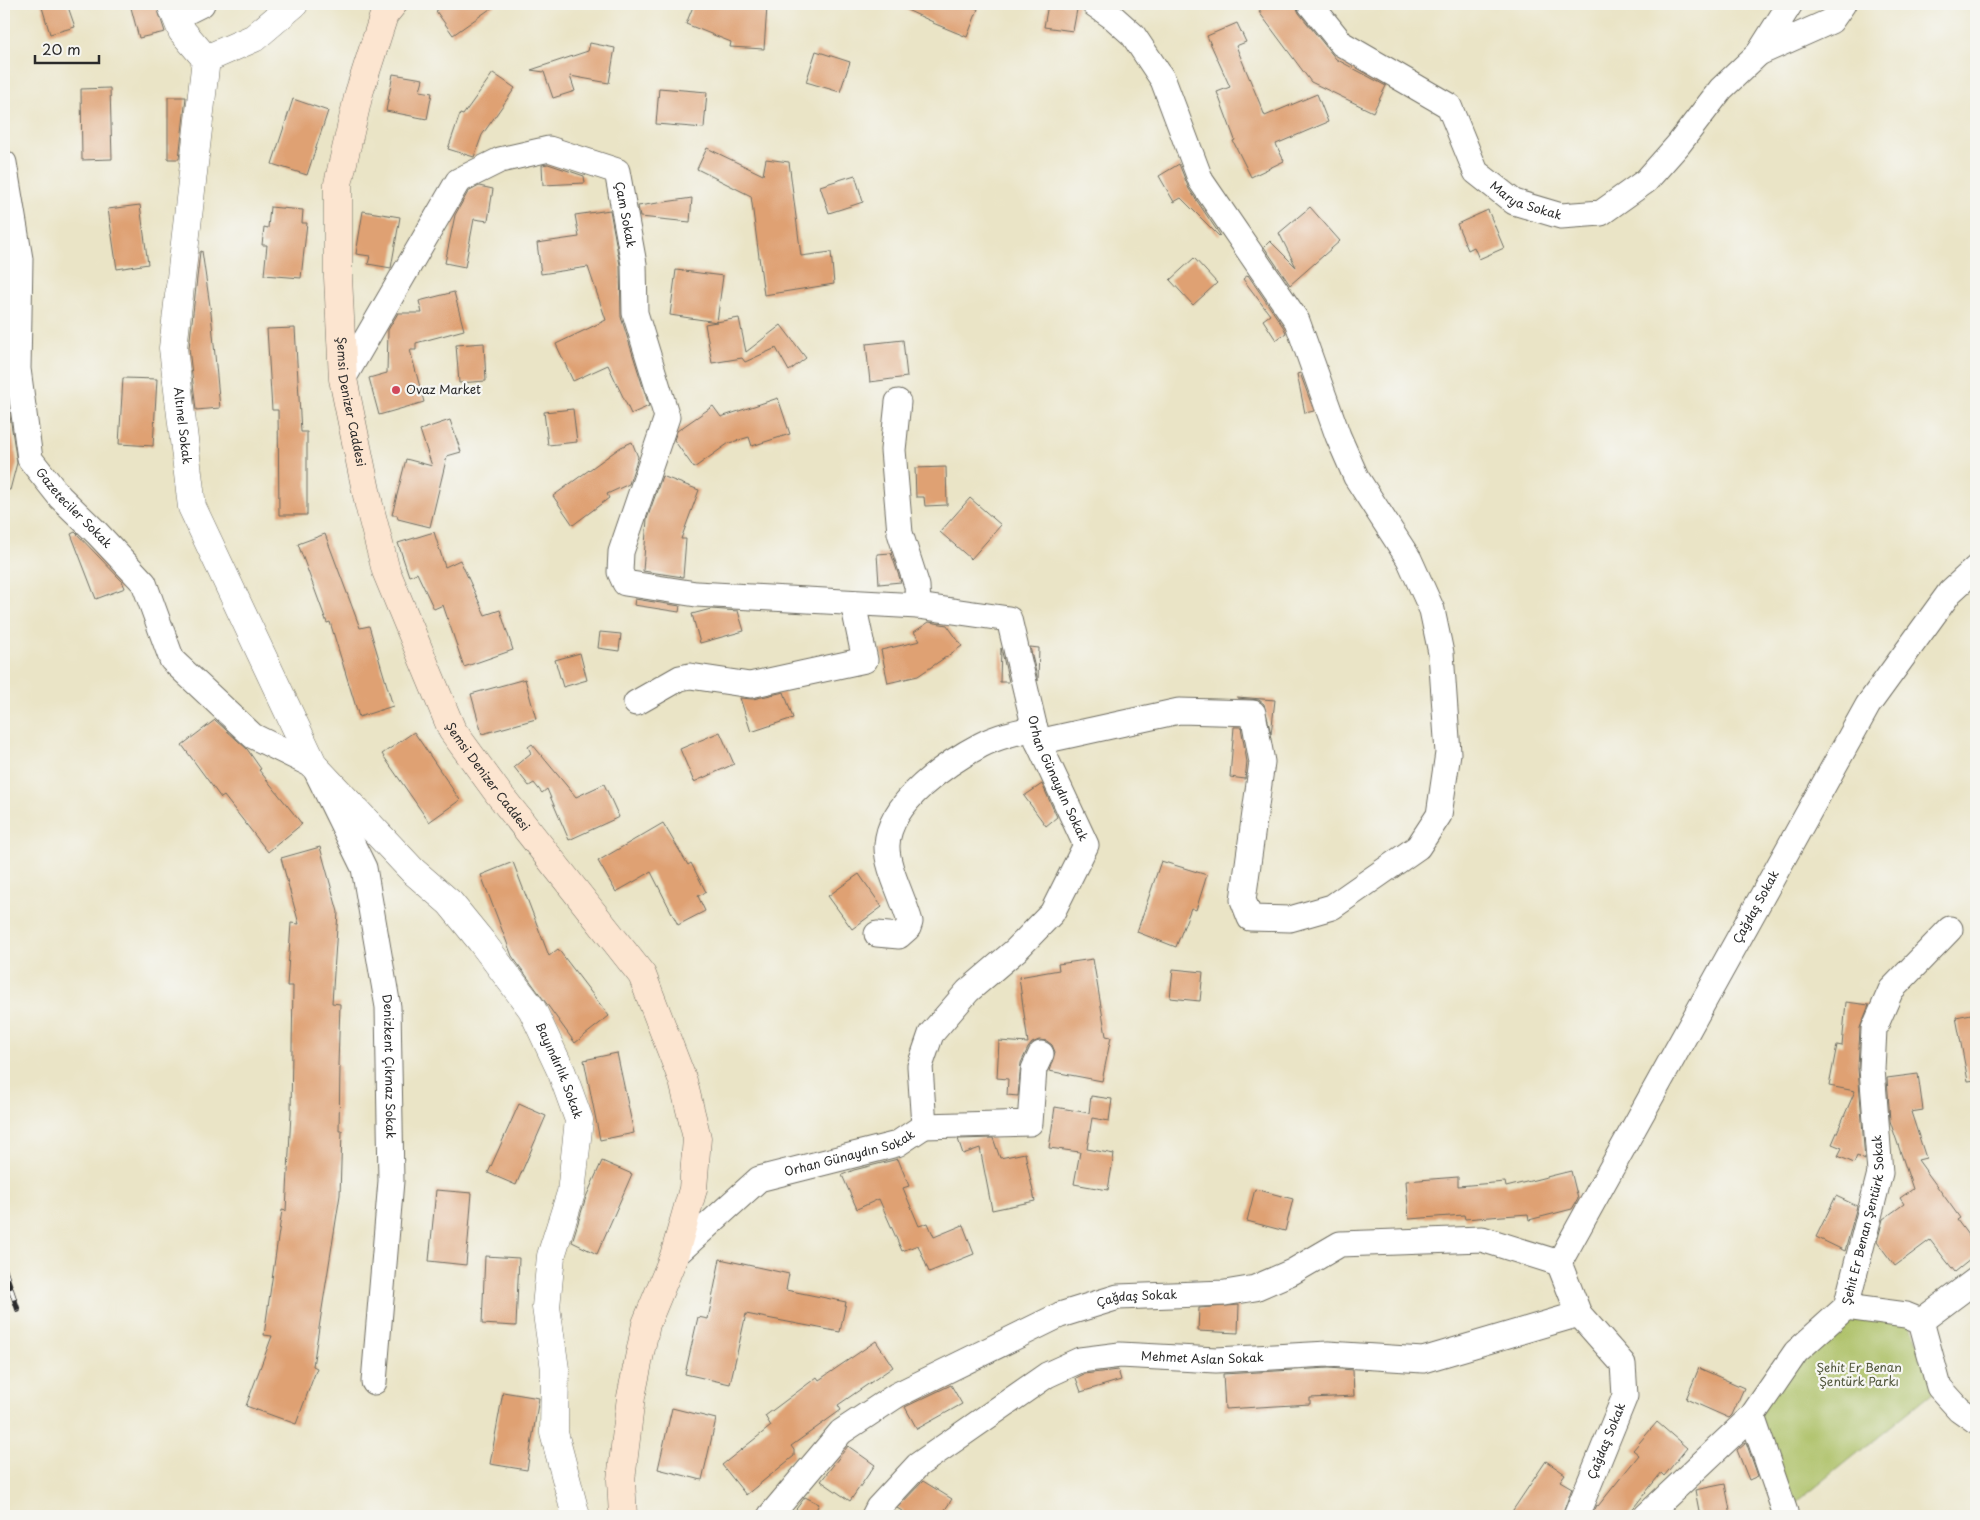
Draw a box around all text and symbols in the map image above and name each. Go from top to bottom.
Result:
scale bar [35,32,99,64]
text: 20 m [42,37,81,60]
street label: Marya Sokak [1487,176,1564,224]
street label: Çam Sokak [611,180,641,249]
street label: Şemsi Denizer Caddesi [333,336,371,468]
place label: Ovaz Market [406,380,481,398]
marker: Ovaz Market [390,384,402,396]
street label: Altınel Sokak [170,386,197,465]
street label: Gazeteciler Sokak [32,463,117,552]
street label: Orhan Günaydın Sokak [1024,713,1093,844]
street label: Şemsi Denizer Caddesi [442,719,535,834]
street label: Çağdaş Sokak [1728,866,1783,947]
street label: Denizkent Çıkmaz Sokak [378,993,400,1139]
street label: Bayındırlık Sokak [532,1019,588,1121]
street label: Orhan Günaydın Sokak [782,1125,918,1180]
street label: Şehit Er Benan Şentürk Sokak [1837,1134,1888,1307]
street label: Çağdaş Sokak [1094,1285,1178,1311]
street label: Mehmet Aslan Sokak [1141,1346,1264,1368]
park label: Şehit Er Benan Şentürk Parkı [1816,1358,1902,1390]
street label: Çağdaş Sokak [1582,1399,1629,1482]

